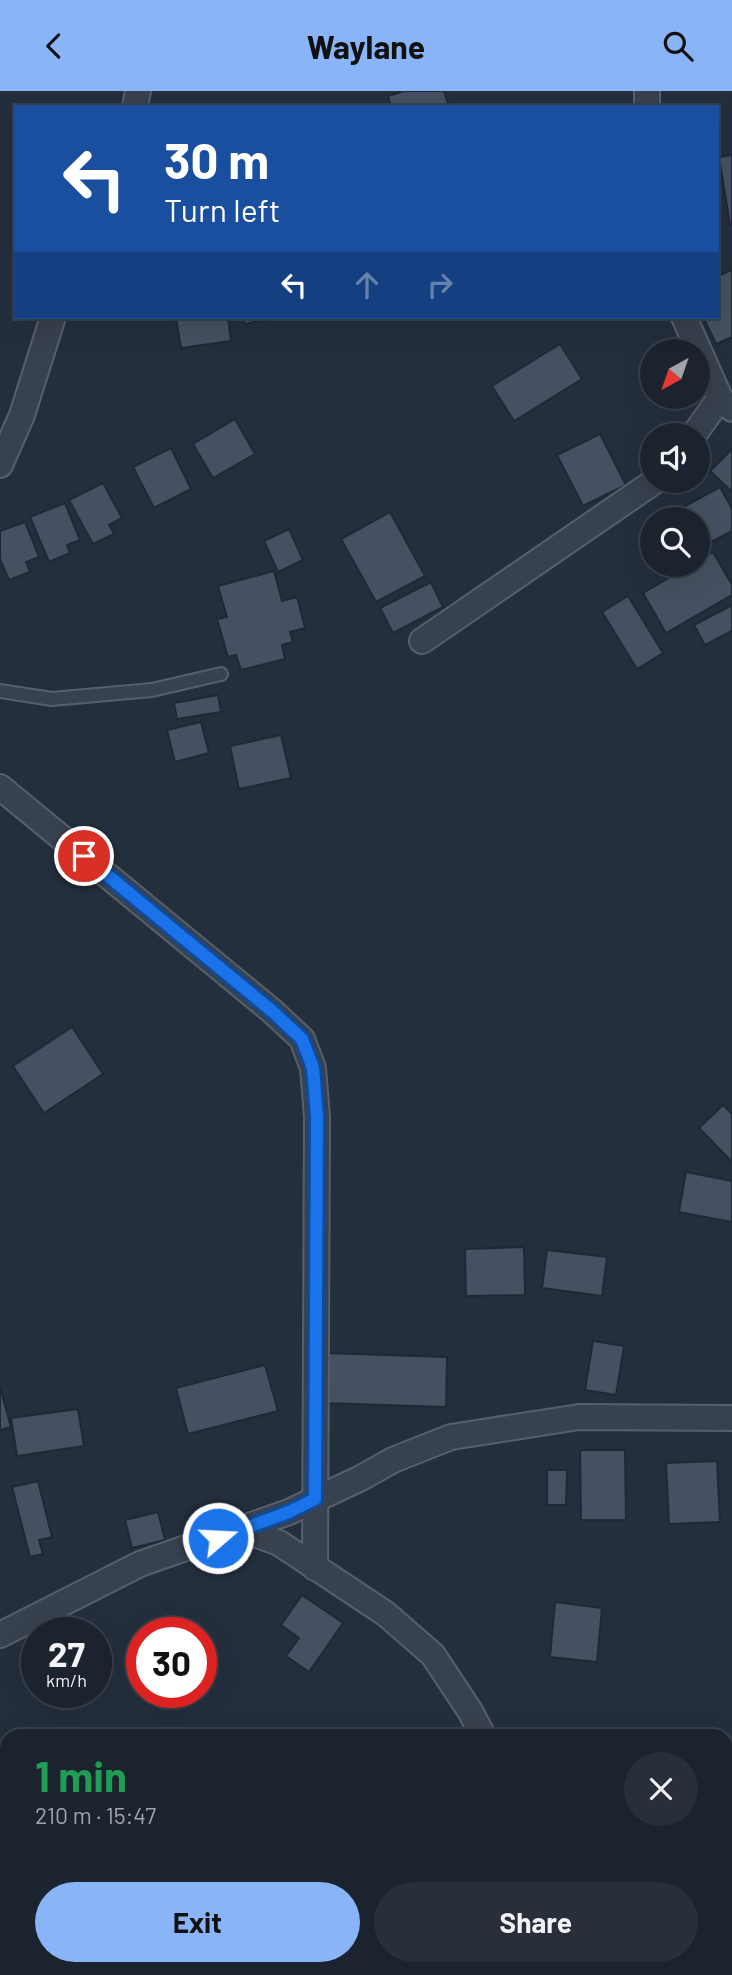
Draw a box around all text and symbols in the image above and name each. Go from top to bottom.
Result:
icon: back [35,27,73,65]
text: Waylane [307,27,425,65]
icon: search [659,27,697,65]
text: 30 m [164,130,269,189]
icon: left [49,133,140,224]
text: Turn left [164,190,281,228]
icon: left [275,266,313,304]
icon: ahead [348,266,386,304]
icon: right [421,266,459,304]
north arrow [640,339,710,409]
map controls [640,339,710,577]
button: sound [640,423,710,493]
button: search [640,507,710,577]
pin [54,826,114,886]
icon: arrive [65,837,103,875]
position arrow [181,1501,255,1575]
speed limit sign: 30 [126,1617,217,1708]
text: 27 [48,1632,85,1674]
text: km/h [46,1669,87,1691]
text: 1 min [35,1750,127,1800]
button: close [624,1752,698,1826]
text: 210 m · 15:47 [35,1801,156,1829]
button: Exit [35,1882,360,1962]
button: Share [374,1882,698,1962]

